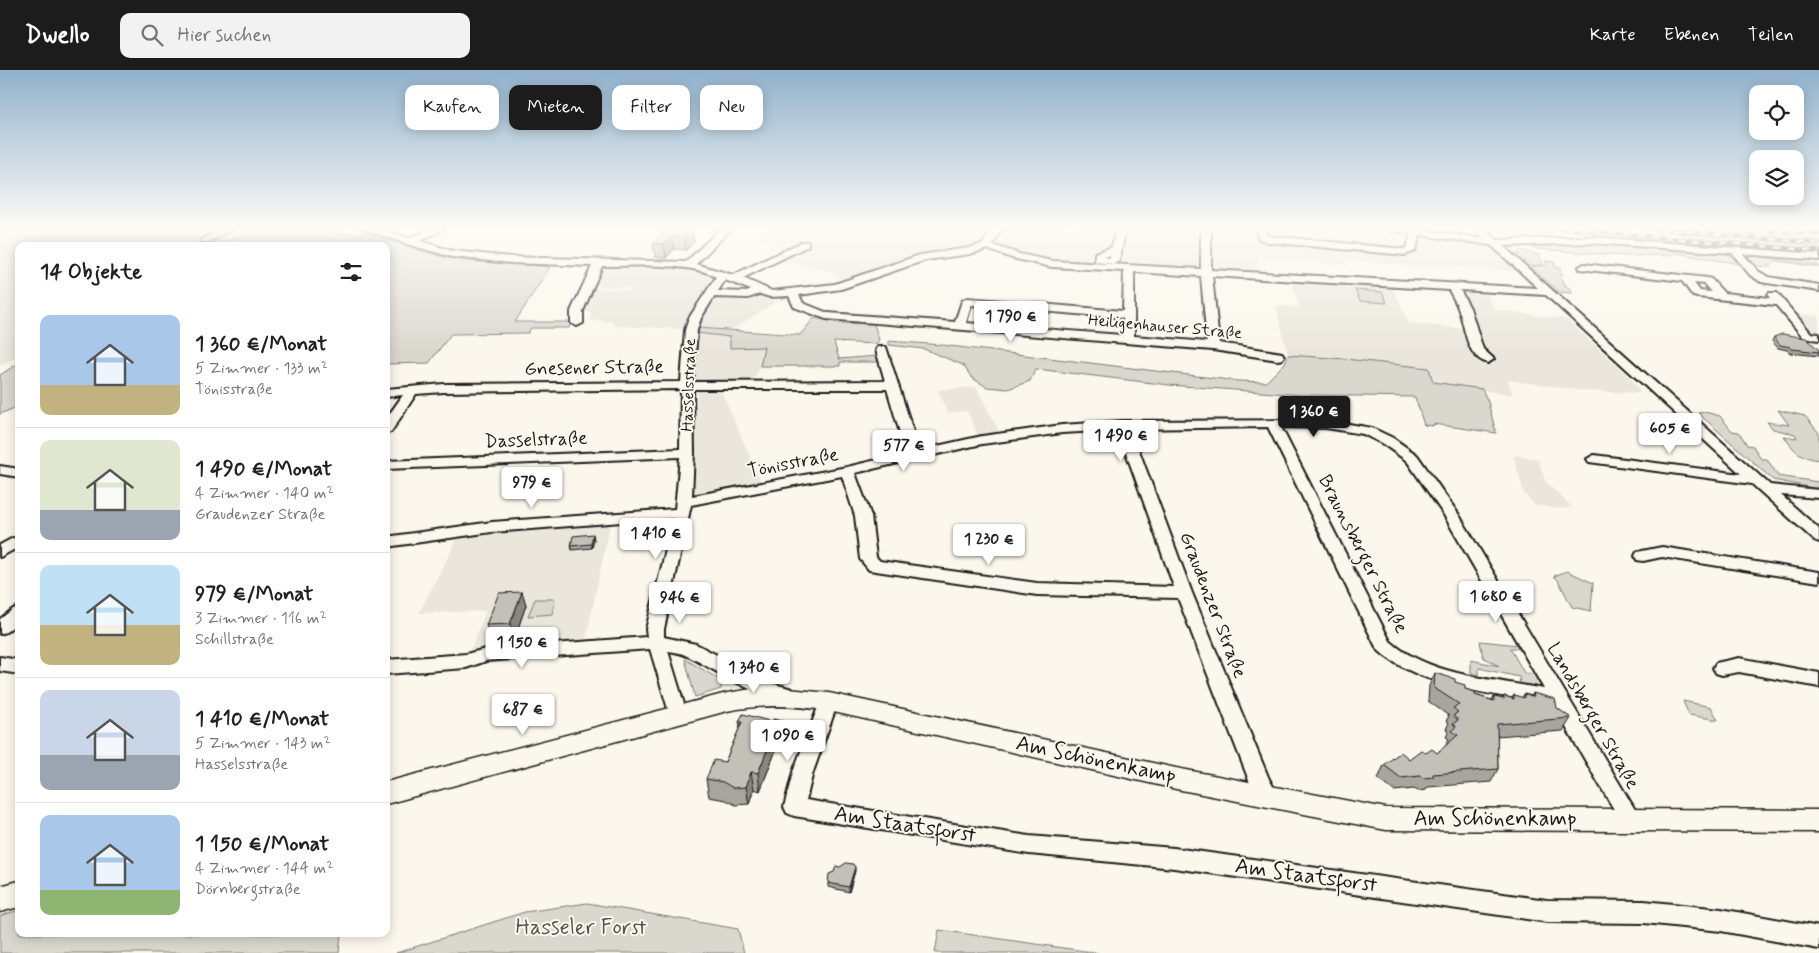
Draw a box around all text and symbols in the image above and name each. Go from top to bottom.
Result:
search box [120,13,470,58]
text: Dwello [25,20,90,51]
icon: search [138,21,166,49]
text: Hier suchen [178,23,271,48]
text: Karte [1590,23,1636,47]
text: Ebenen [1664,23,1720,47]
text: Teilen [1748,23,1794,47]
chip: Kaufen [405,85,499,130]
chip: Mieten [509,85,602,130]
chip: Filter [612,85,690,130]
chip: Neu [700,85,763,130]
map controls [1749,85,1804,205]
button: locate [1749,85,1804,140]
button: layers [1749,150,1804,205]
text: 14 Objekte [40,258,142,286]
icon: filters [337,258,365,286]
pin: 1 790 € [965,300,1057,343]
text: 1 790 € [985,306,1037,327]
street label: Heiligenhauser Straße [1087,310,1243,344]
text: 1 360 €/Monat [195,330,327,358]
icon: home [80,335,140,395]
street label: Hasselsstraße [677,338,701,432]
street label: Gnesener Straße [524,354,664,382]
text: 5 Zimmer · 133 m² [195,358,328,379]
text: Tönisstraße [195,379,273,400]
pin: 1 360 € [1268,396,1360,438]
text: 1 360 € [1289,401,1339,422]
pin: 605 € [1635,412,1705,455]
text: 605 € [1649,418,1691,439]
pin: 1 490 € [1075,420,1167,462]
text: 1 490 € [1094,425,1148,446]
street label: Dasselstraße [484,426,588,454]
pin: 577 € [869,430,939,472]
text: 577 € [883,435,925,456]
street label: Tönisstraße [745,442,841,484]
text: 1 490 €/Monat [195,455,332,483]
icon: home [80,460,140,520]
pin: 979 € [497,466,567,509]
street label: Braunsberger Straße [1310,471,1414,639]
text: 979 € [512,472,552,493]
text: 4 Zimmer · 140 m² [195,483,334,504]
text: Graudenzer Straße [195,504,325,525]
pin: 1 410 € [610,518,702,560]
text: 1 410 € [630,523,682,544]
pin: 1 230 € [943,524,1035,566]
street label: Graudenzer Straße [1174,528,1252,682]
text: 1 230 € [964,529,1014,550]
text: 979 €/Monat [195,580,313,608]
pin: 1 680 € [1450,580,1542,623]
pin: 946 € [645,582,715,624]
icon: home [80,585,140,645]
text: 1 680 € [1470,586,1522,607]
text: 946 € [660,587,700,608]
text: 3 Zimmer · 116 m² [195,608,327,629]
pin: 1 150 € [476,626,568,669]
text: Schillstraße [195,629,274,650]
text: 1 150 € [496,632,548,653]
street label: Landsberger Straße [1538,638,1645,795]
pin: 1 340 € [708,652,800,694]
text: 1 340 € [728,657,780,678]
pin: 687 € [488,694,558,736]
text: 687 € [503,699,543,720]
text: 1 410 €/Monat [195,705,329,733]
icon: home [80,710,140,770]
pin: 1 090 € [742,720,834,762]
text: 1 090 € [762,725,814,746]
street label: Am Schönenkamp [1013,729,1179,791]
text: 5 Zimmer · 143 m² [195,733,331,754]
text: Hasselsstraße [195,754,288,775]
street label: Am Staatsforst [832,800,978,852]
street label: Am Schönenkamp [1413,805,1577,833]
text: 1 150 €/Monat [195,830,329,858]
icon: home [80,835,140,895]
street label: Am Staatsforst [1233,852,1379,902]
text: 4 Zimmer · 144 m² [195,858,333,879]
text: Dörnbergstraße [195,879,301,900]
park label: Hasseler Forst [516,914,646,942]

